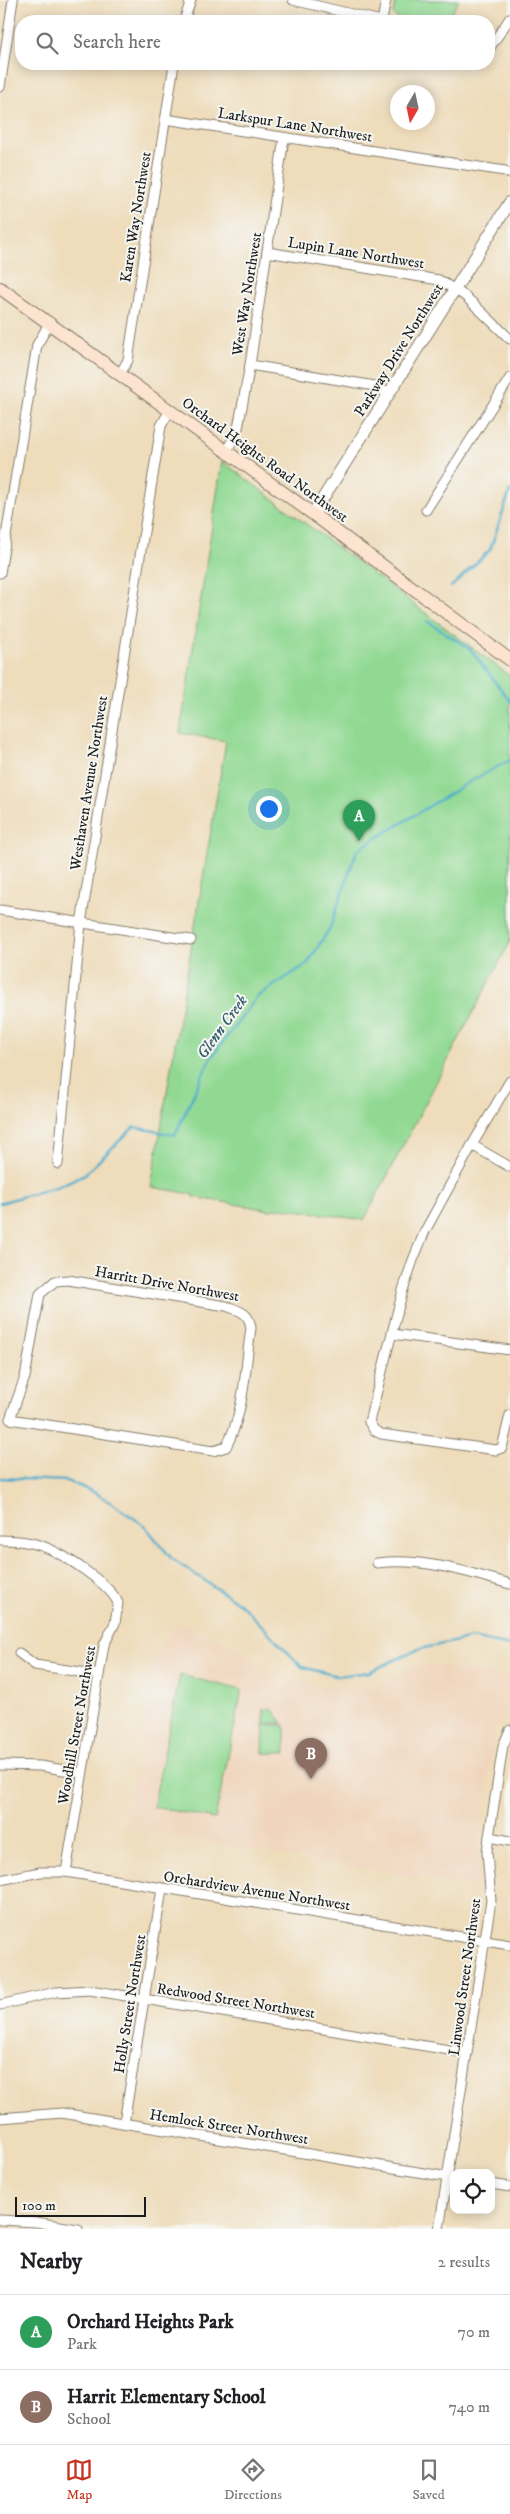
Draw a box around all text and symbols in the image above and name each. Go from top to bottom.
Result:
search box [15,15,495,70]
icon: search [33,29,61,57]
text: Search here [73,31,161,54]
north arrow [390,85,435,130]
street label: Larkspur Lane Northwest [216,103,374,147]
street label: Karen Way Northwest [116,150,156,284]
street label: West Way Northwest [228,231,266,358]
street label: Lupin Lane Northwest [286,233,426,273]
street label: Parkway Drive Northwest [350,280,448,420]
street label: Orchard Heights Road Northwest [178,393,352,527]
street label: Westhaven Avenue Northwest [66,694,112,873]
your location [256,796,282,822]
pin: A [343,800,375,841]
water label: Glenn Creek [192,991,252,1063]
street label: Harritt Drive Northwest [93,1262,241,1306]
street label: Woodhill Street Northwest [54,1644,100,1807]
pin: B [295,1738,327,1779]
street label: Orchardview Avenue Northwest [162,1867,352,1915]
street label: Linwood Street Northwest [445,1897,485,2057]
street label: Holly Street Northwest [110,1933,150,2075]
street label: Redwood Street Northwest [155,1979,317,2023]
street label: Hemlock Street Northwest [148,2105,310,2149]
map controls [450,2169,495,2214]
button: locate [450,2169,495,2214]
scale bar [15,2194,146,2217]
text: 100 m [22,2197,56,2215]
text: Nearby [20,2249,82,2275]
text: 2 results [438,2252,490,2272]
text: Orchard Heights Park [67,2311,234,2334]
text: A [31,2322,41,2342]
text: 70 m [458,2322,490,2342]
text: Park [67,2334,97,2354]
text: Harrit Elementary School [67,2386,266,2409]
text: B [31,2397,41,2417]
text: 740 m [449,2397,490,2417]
text: School [67,2409,111,2429]
tab: Map [65,2456,93,2504]
tab: Directions [224,2456,282,2504]
tab: Saved [413,2456,445,2504]

